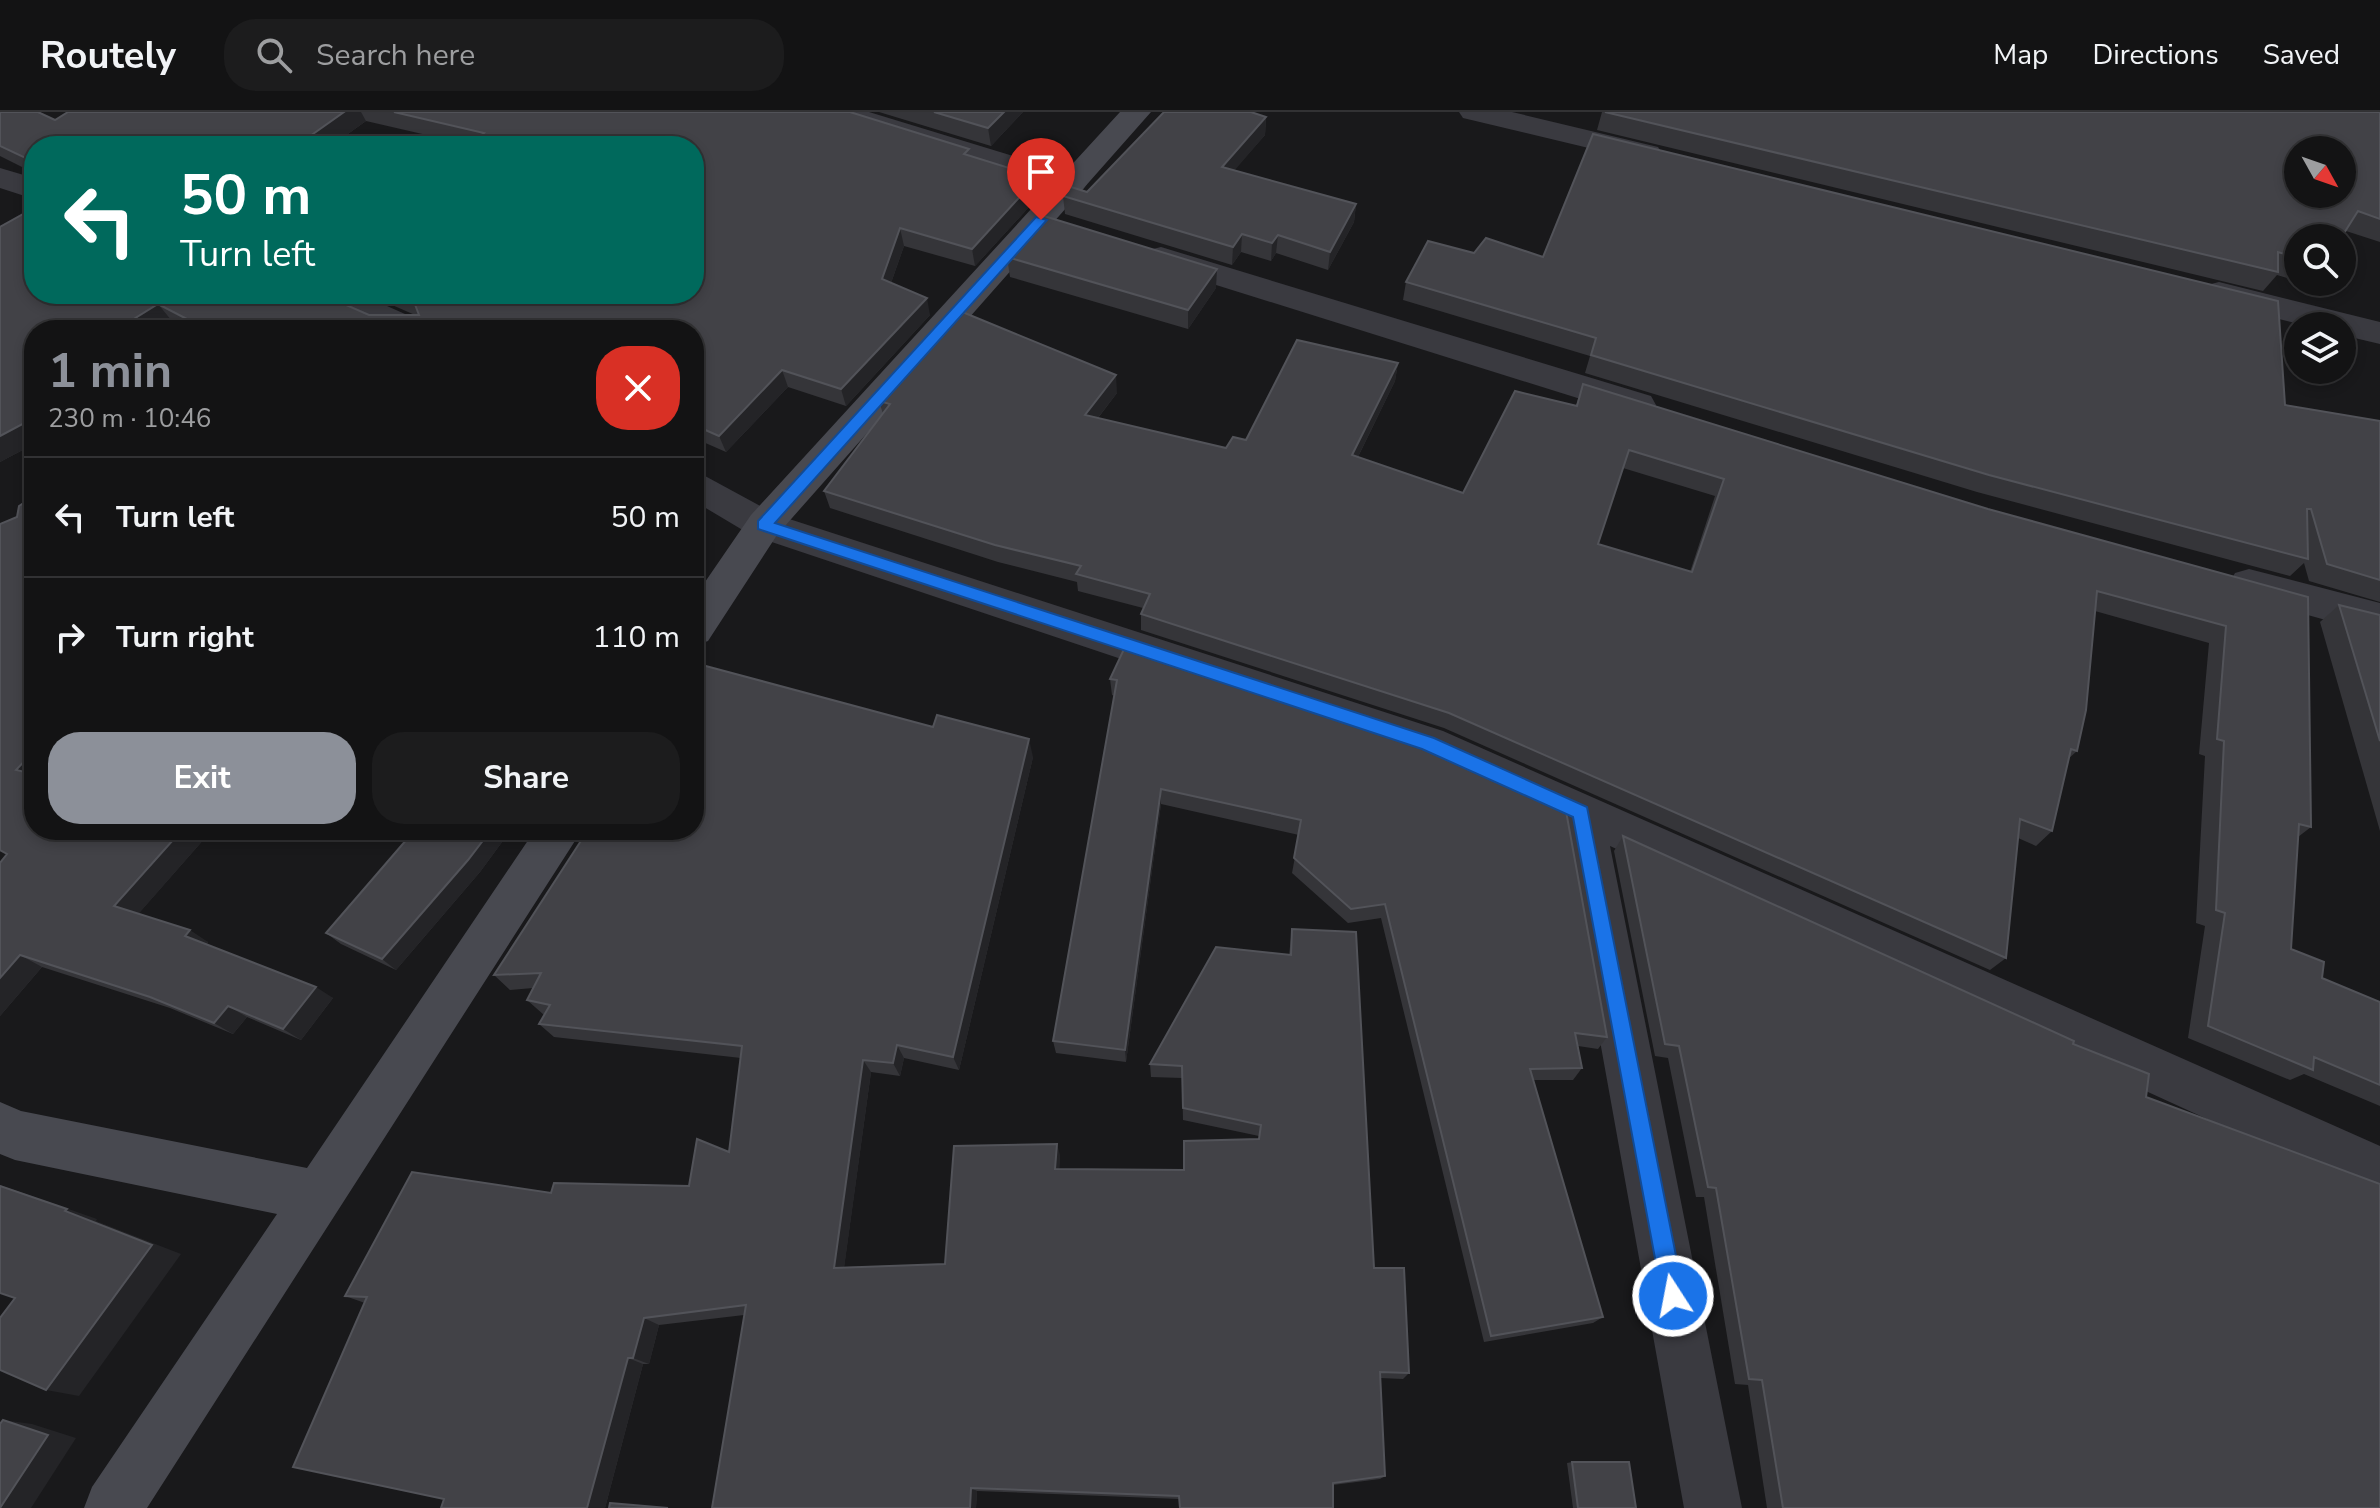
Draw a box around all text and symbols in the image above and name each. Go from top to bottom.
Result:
search box [224,19,784,91]
text: Routely [40,30,176,81]
icon: search [252,33,296,77]
text: Search here [316,35,475,76]
text: Map [1993,36,2048,74]
text: Directions [2092,36,2219,74]
text: Saved [2263,36,2340,74]
north arrow [2284,136,2356,208]
map controls [2284,136,2356,384]
pin [1007,138,1075,220]
icon: arrive [1019,150,1063,194]
text: 50 m [180,157,311,234]
icon: left [48,168,152,272]
button: search [2284,224,2356,296]
text: Turn left [180,230,315,279]
button: layers [2284,312,2356,384]
text: 1 min [48,338,172,404]
button: close [596,346,680,430]
text: 230 m · 10:46 [48,401,211,436]
icon: left [48,495,92,539]
text: Turn left [116,497,234,538]
text: 50 m [611,497,680,538]
icon: right [48,615,92,659]
text: Turn right [116,617,254,658]
text: 110 m [593,617,680,658]
button: Exit [48,732,356,824]
button: Share [372,732,680,824]
position arrow [1631,1254,1715,1338]

